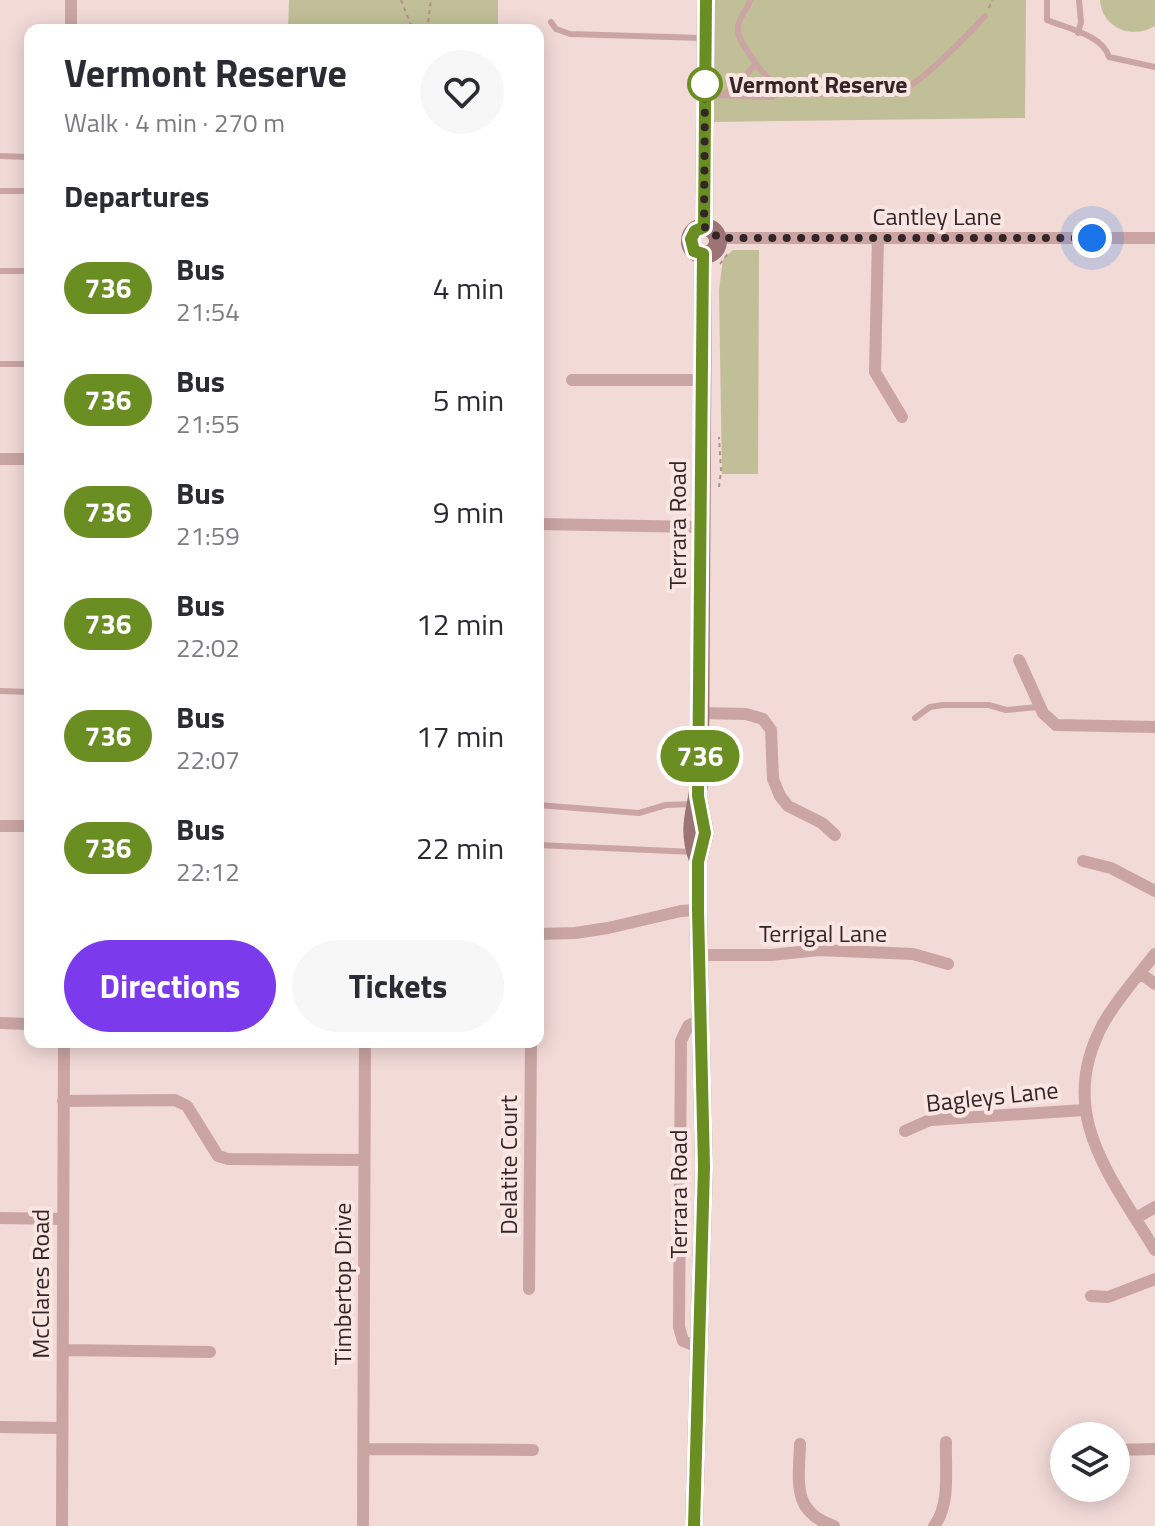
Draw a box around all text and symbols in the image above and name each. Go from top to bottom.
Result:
text: Vermont Reserve [64,44,347,102]
button: heart [420,50,504,134]
place label: Vermont Reserve [729,66,908,102]
marker: Vermont Reserve [688,67,722,101]
text: Walk · 4 min · 270 m [64,103,285,142]
text: Departures [64,173,209,219]
street label: Cantley Lane [872,198,1002,234]
your location [1072,218,1112,258]
text: Bus [176,246,225,292]
text: 4 min [433,265,504,311]
text: 736 [84,266,132,309]
text: 21:54 [176,292,240,331]
text: Bus [176,358,225,404]
text: 5 min [433,377,504,423]
text: 736 [84,378,132,421]
text: 21:55 [176,404,240,443]
street label: Terrara Road [659,461,695,589]
text: Bus [176,470,225,516]
text: 9 min [433,489,504,535]
text: 736 [84,490,132,533]
text: 21:59 [176,516,240,555]
text: Bus [176,582,225,628]
text: 12 min [416,601,504,647]
text: 736 [84,602,132,645]
text: 22:02 [176,628,240,667]
text: Bus [176,694,225,740]
text: 17 min [416,713,504,759]
text: 736 [84,714,132,757]
line badge: 736 [654,730,746,782]
text: 736 [676,734,724,777]
text: 22:07 [176,740,240,779]
text: Bus [176,806,225,852]
text: 22 min [416,825,504,871]
text: 736 [84,826,132,869]
text: 22:12 [176,852,240,891]
street label: Terrigal Lane [759,915,887,951]
button: Directions [64,940,276,1032]
button: Tickets [292,940,504,1032]
street label: Bagleys Lane [924,1071,1060,1121]
street label: Delatite Court [490,1095,526,1235]
street label: Terrara Road [660,1130,696,1258]
street label: Timbertop Drive [324,1203,360,1365]
street label: McClares Road [22,1209,58,1359]
map controls [1050,1422,1130,1502]
button: layers [1050,1422,1130,1502]

